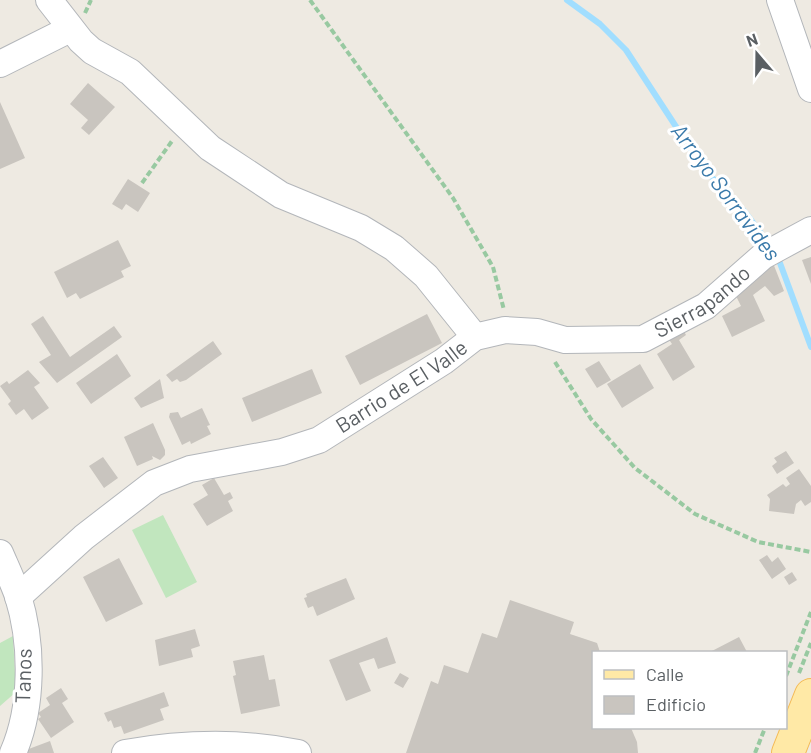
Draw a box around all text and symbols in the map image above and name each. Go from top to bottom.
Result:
north arrow [727,24,787,84]
text: N [743,29,760,50]
water label: Arroyo Sorravides [667,118,787,265]
street label: Sierrapando [649,259,754,342]
street label: Barrio de El Valle [330,334,472,437]
street label: Tanos [9,648,36,704]
legend [592,651,787,729]
text: Calle [646,663,684,685]
text: Edificio [646,693,706,715]

